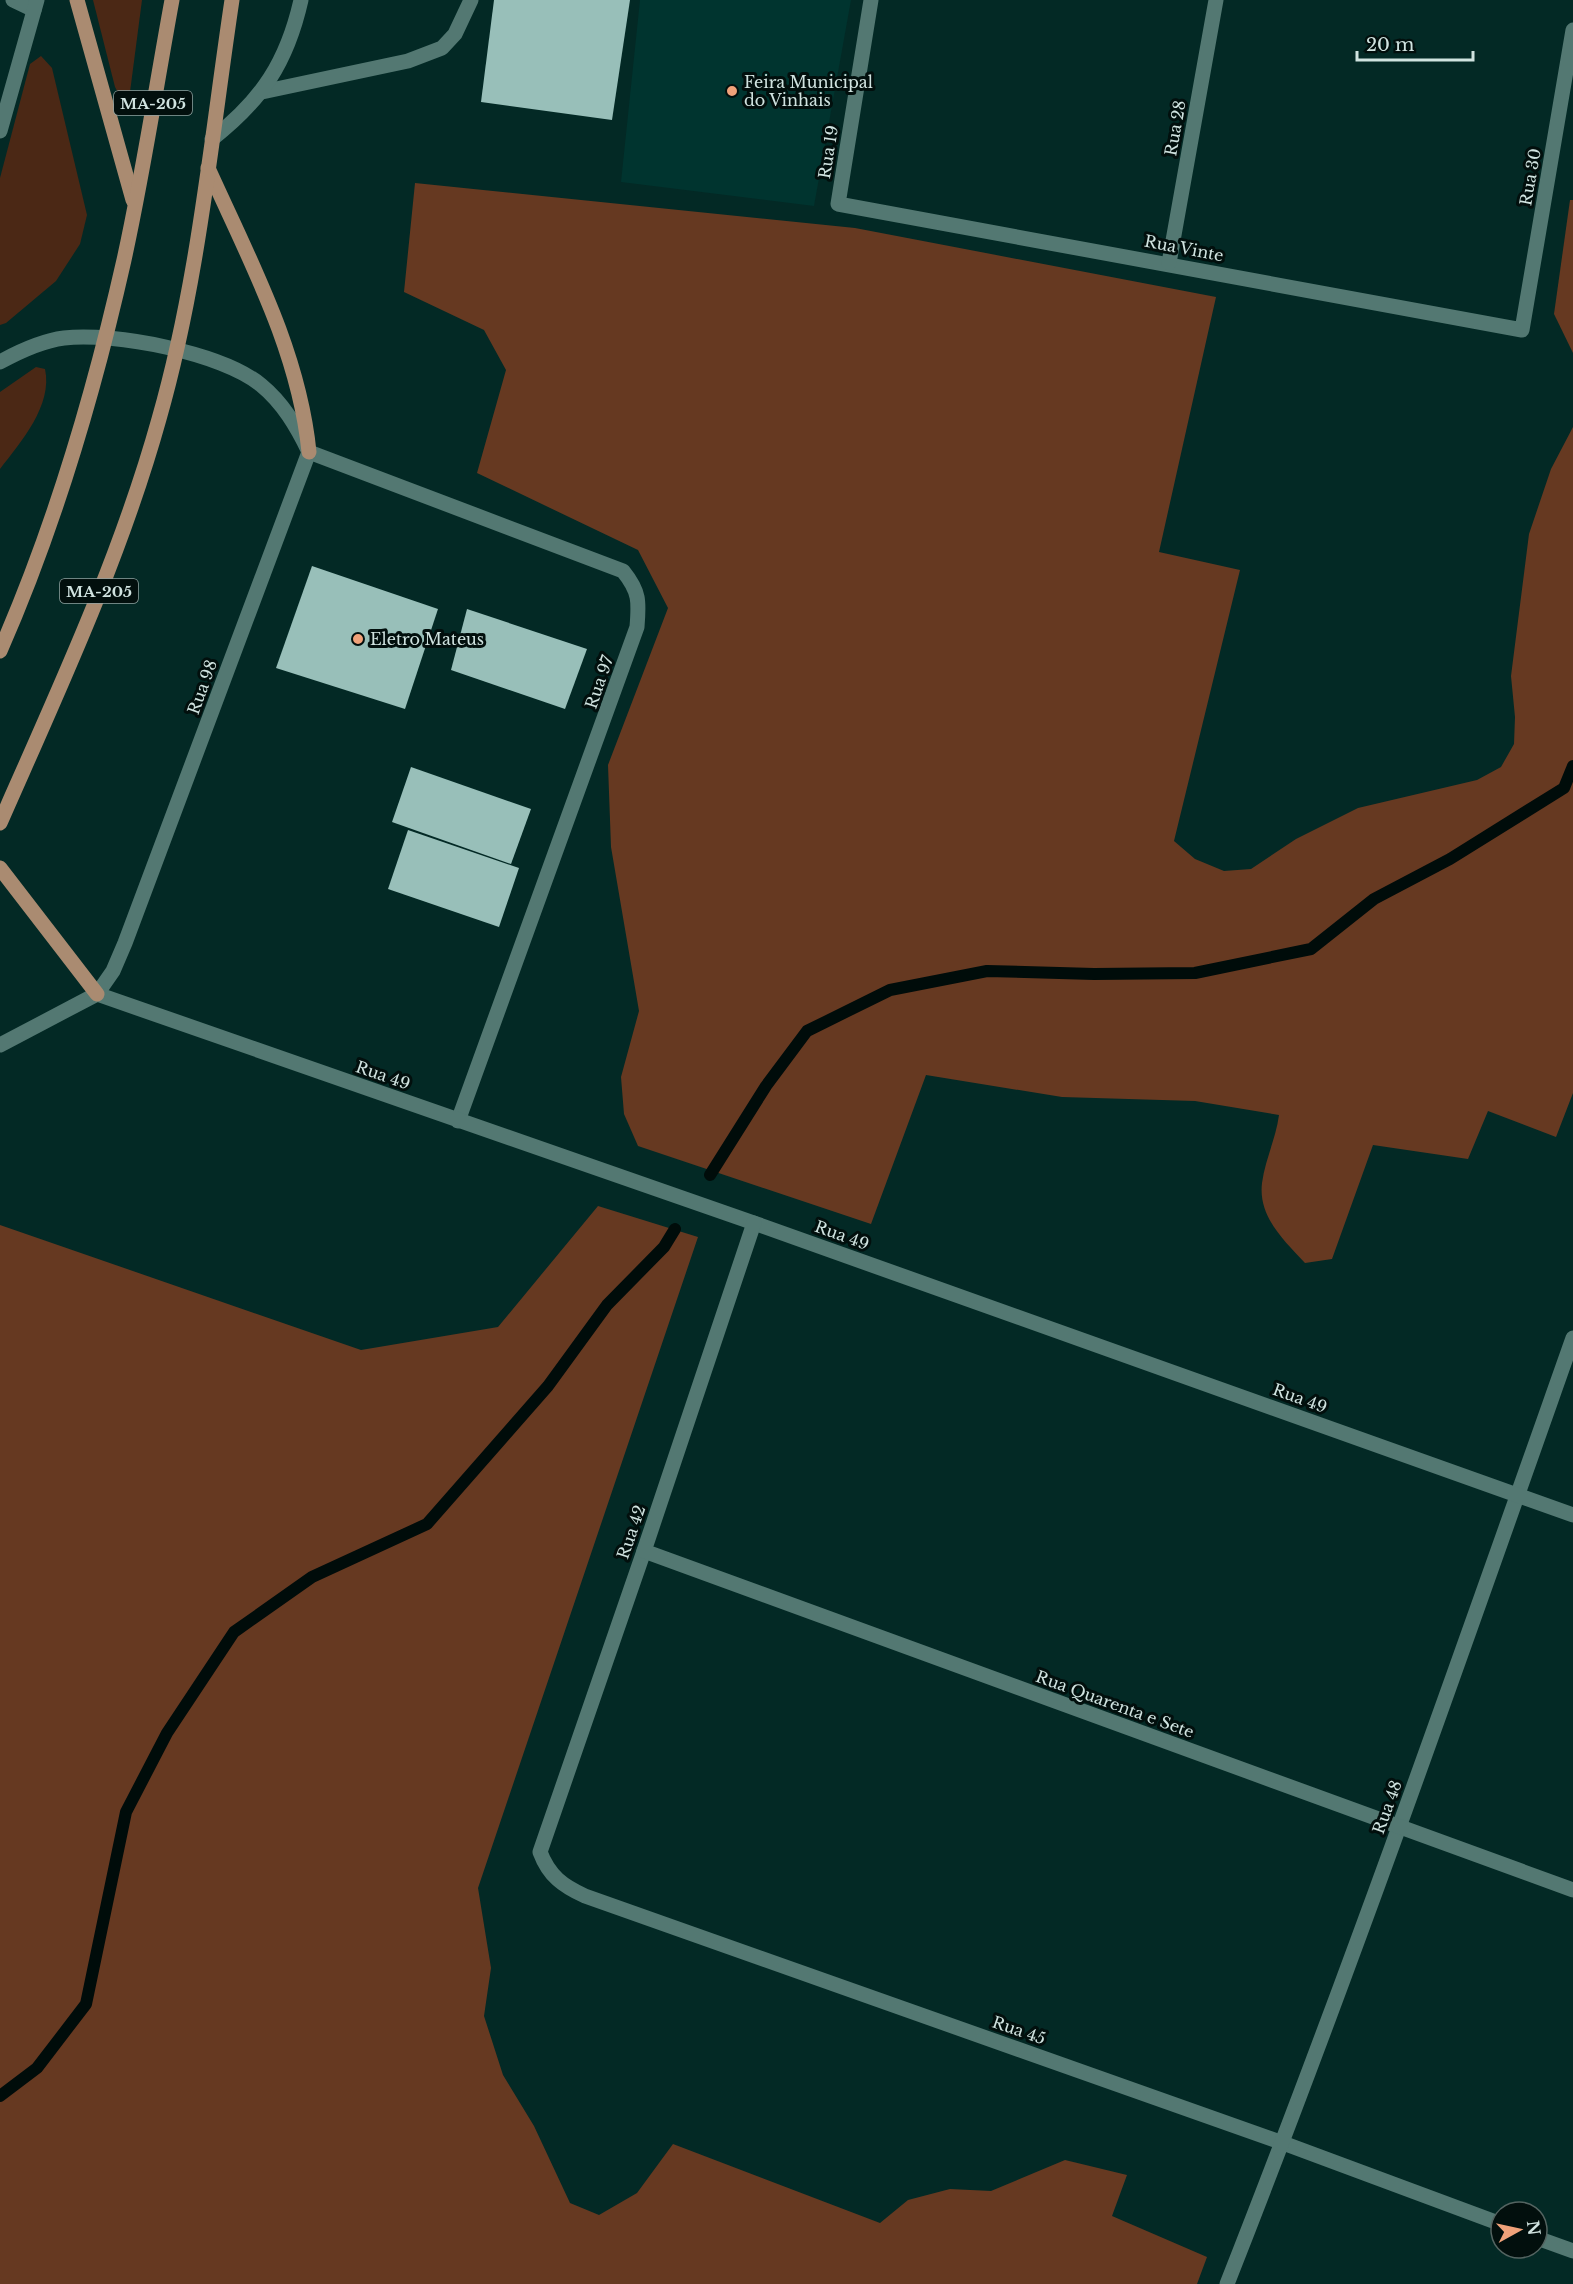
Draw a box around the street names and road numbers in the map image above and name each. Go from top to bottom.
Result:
road number: MA-205 [114,91,192,115]
street label: Rua 28 [1160,99,1190,157]
street label: Rua 19 [814,124,842,180]
street label: Rua 30 [1515,147,1545,207]
street label: Rua Vinte [1143,231,1225,265]
road number: MA-205 [60,579,138,603]
street label: Rua 97 [581,652,618,711]
street label: Rua 98 [183,657,221,717]
street label: Rua 49 [353,1056,413,1094]
street label: Rua 49 [812,1216,872,1254]
street label: Rua 49 [1270,1379,1330,1417]
street label: Rua 42 [612,1502,650,1562]
street label: Rua Quarenta e Sete [1033,1666,1197,1742]
street label: Rua 48 [1368,1777,1406,1837]
street label: Rua 45 [990,2012,1048,2048]

